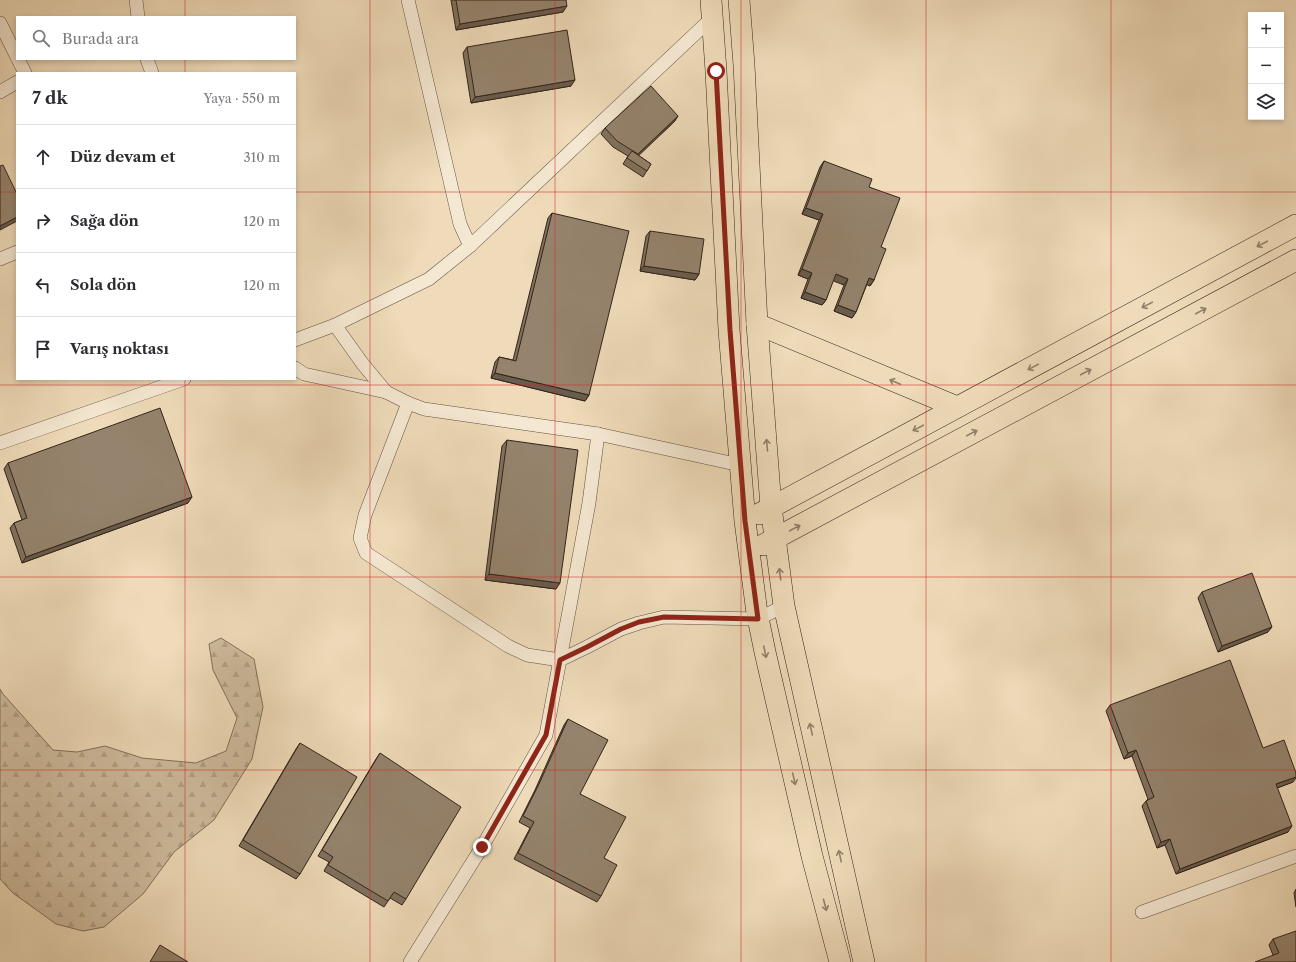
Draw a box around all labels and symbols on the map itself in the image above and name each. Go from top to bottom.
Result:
route start [707,62,725,80]
one-way arrow [1256,240,1268,248]
one-way arrow [1141,302,1153,309]
one-way arrow [1195,306,1207,314]
one-way arrow [1027,363,1039,371]
one-way arrow [1080,368,1092,375]
one-way arrow [890,377,902,385]
one-way arrow [912,425,924,433]
one-way arrow [966,429,978,437]
one-way arrow [763,439,770,452]
one-way arrow [789,524,801,531]
one-way arrow [776,568,784,581]
one-way arrow [761,645,769,658]
one-way arrow [807,723,815,736]
one-way arrow [791,772,798,785]
route end [473,838,491,856]
one-way arrow [836,849,844,862]
one-way arrow [822,898,829,911]

